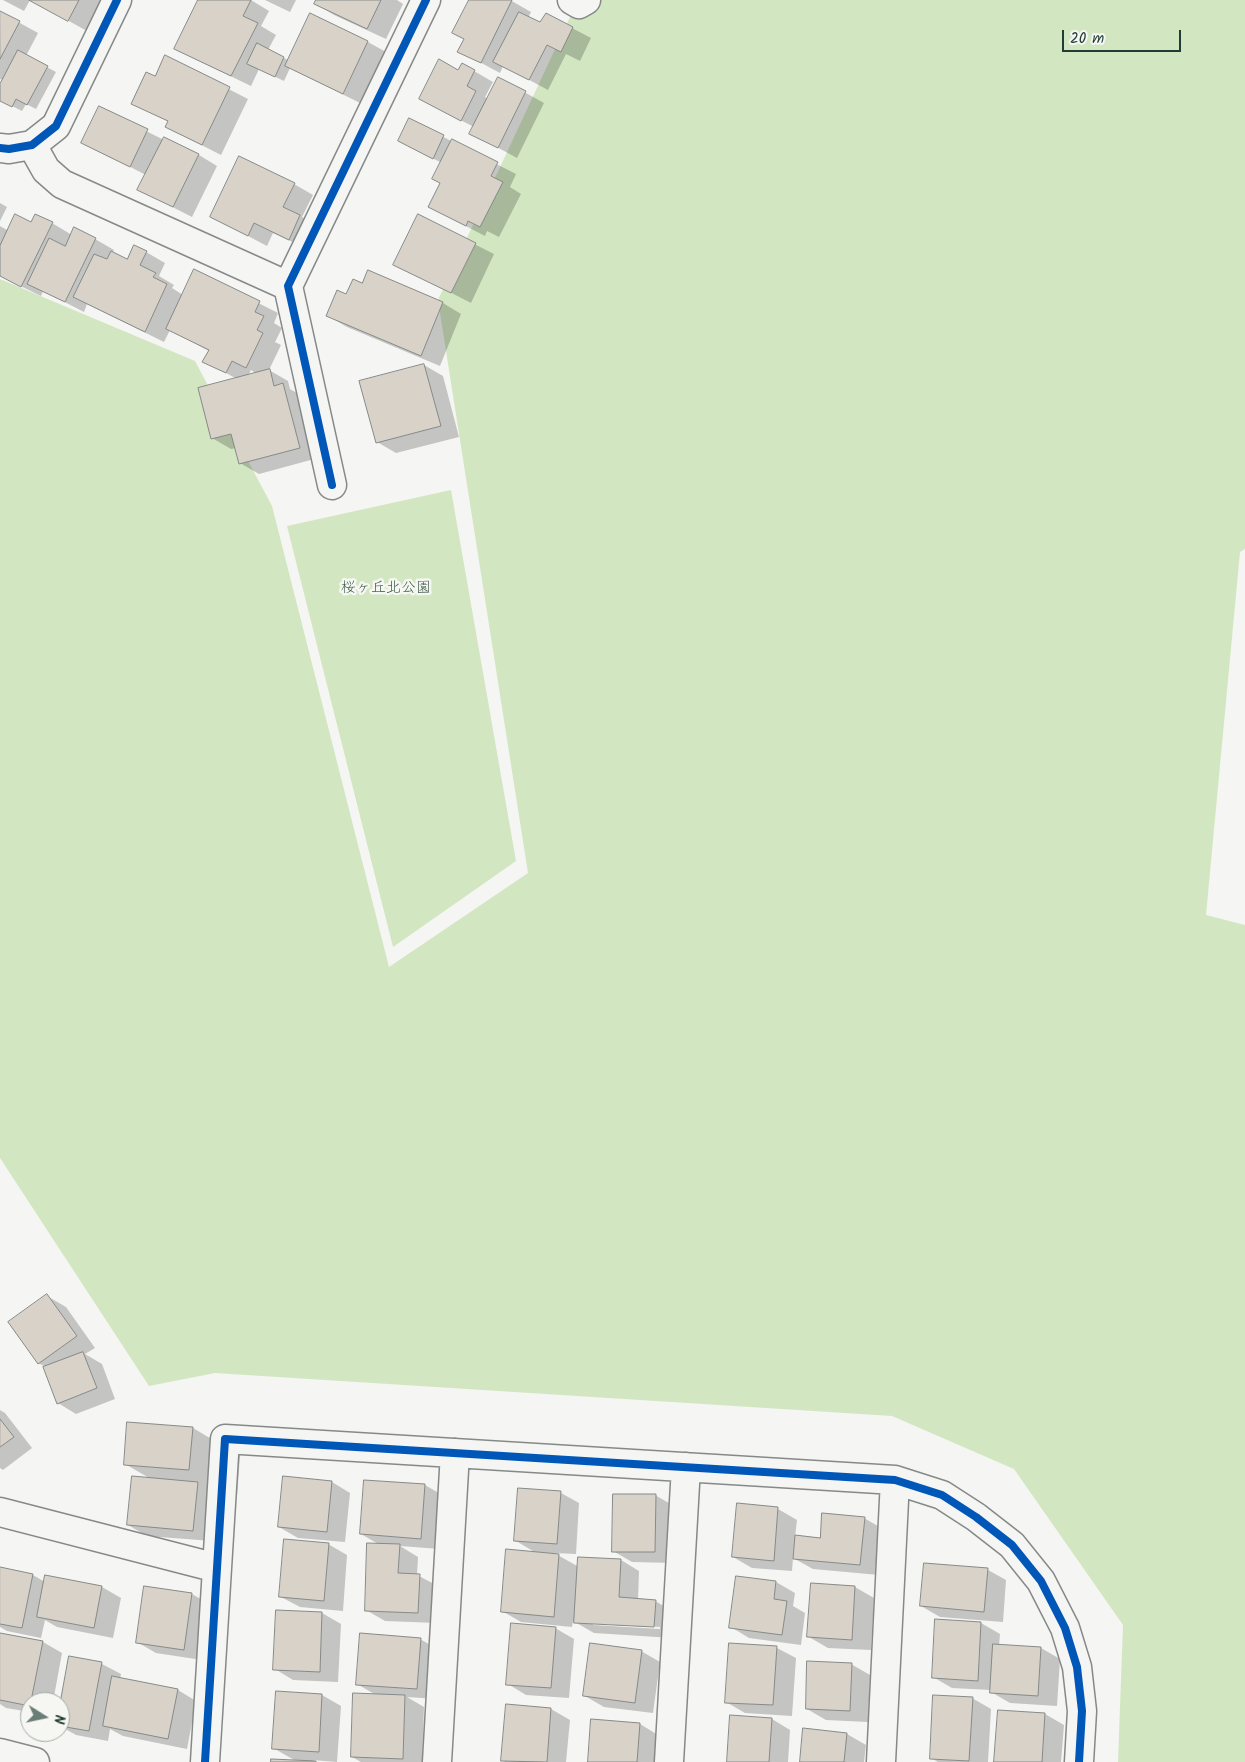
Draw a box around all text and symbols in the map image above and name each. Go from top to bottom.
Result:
scale bar [1065,20,1184,52]
text: 20 m [1070,27,1104,51]
park label: 桜ヶ丘北公園 [341,580,431,598]
north arrow [20,1692,70,1742]
text: N [47,1713,70,1726]

